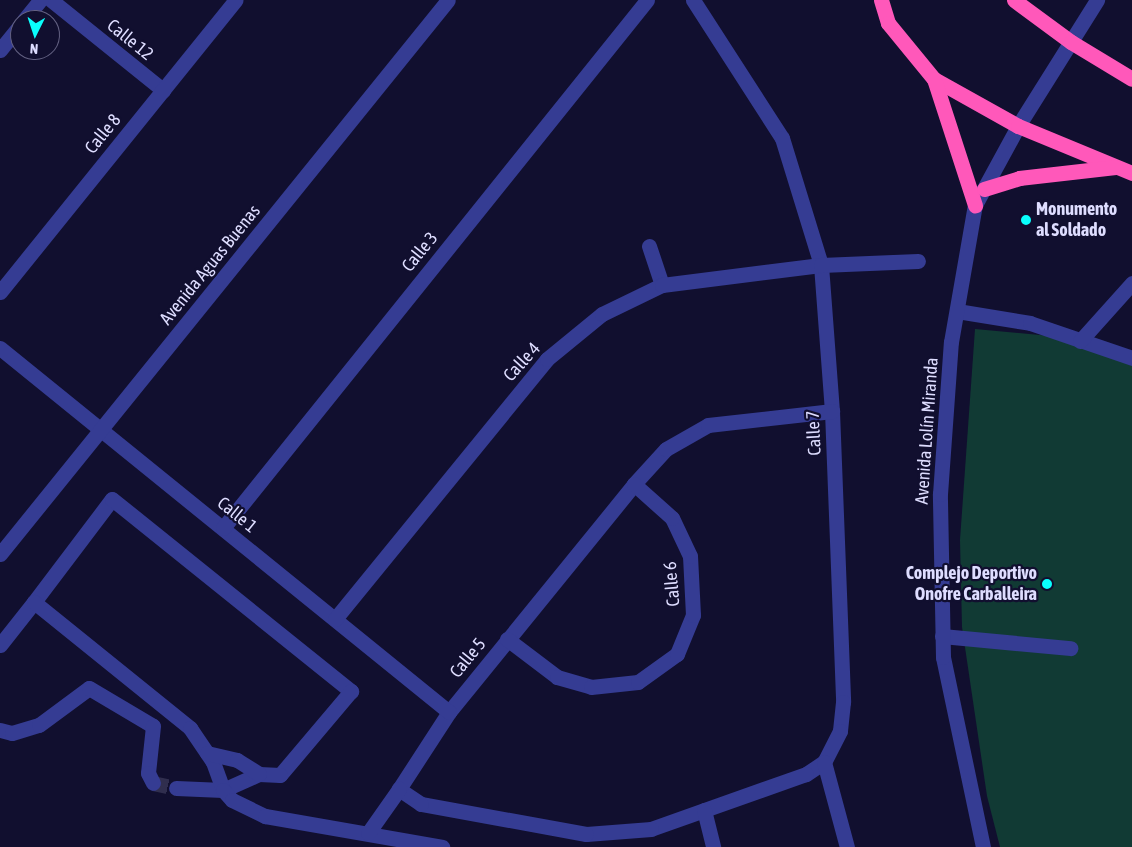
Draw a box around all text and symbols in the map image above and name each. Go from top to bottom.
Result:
north arrow [10,10,60,60]
street label: Calle 12 [102,15,158,65]
text: N [29,41,39,57]
street label: Calle 8 [80,110,126,158]
place label: Monumento al Soldado [1036,199,1117,242]
street label: Avenida Aguas Buenas [155,201,265,329]
marker: Monumento al Soldado [1020,214,1032,226]
street label: Calle 3 [397,228,443,276]
street label: Calle 4 [499,338,545,386]
street label: Avenida Lolín Miranda [911,357,943,505]
street label: Calle 7 [802,410,826,456]
street label: Calle 1 [213,492,261,538]
street label: Calle 6 [659,561,685,607]
place label: Complejo Deportivo Onofre Carballeira [906,563,1037,606]
marker: Complejo Deportivo Onofre Carballeira [1041,578,1053,590]
street label: Calle 5 [445,634,491,682]

